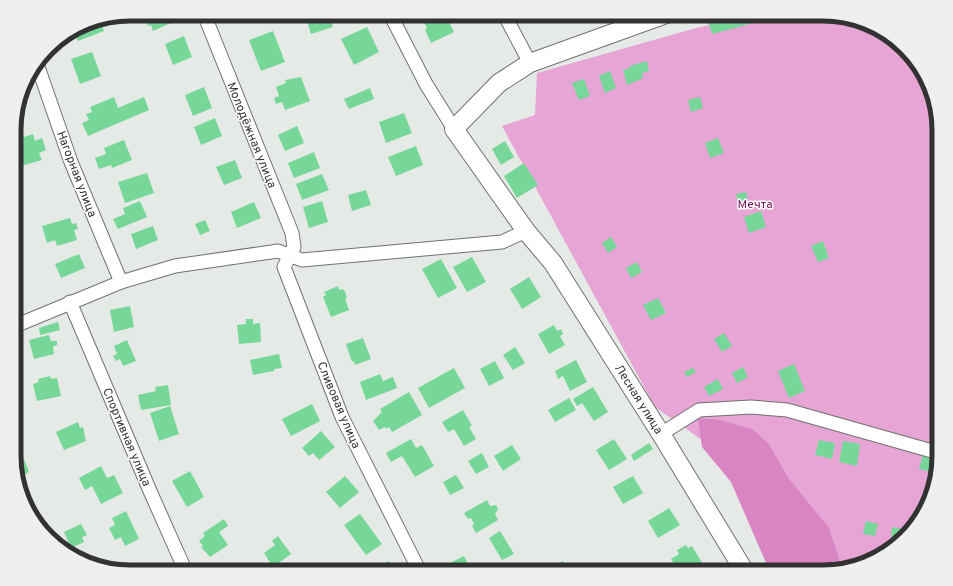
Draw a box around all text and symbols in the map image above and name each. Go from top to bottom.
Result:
street label: Молодёжная улица [223,80,280,191]
street label: Нагорная улица [52,129,100,220]
park label: Мечта [737,197,773,213]
street label: Сливовая улица [313,359,364,451]
street label: Лесная улица [610,362,666,437]
street label: Спортивная улица [98,386,154,489]

